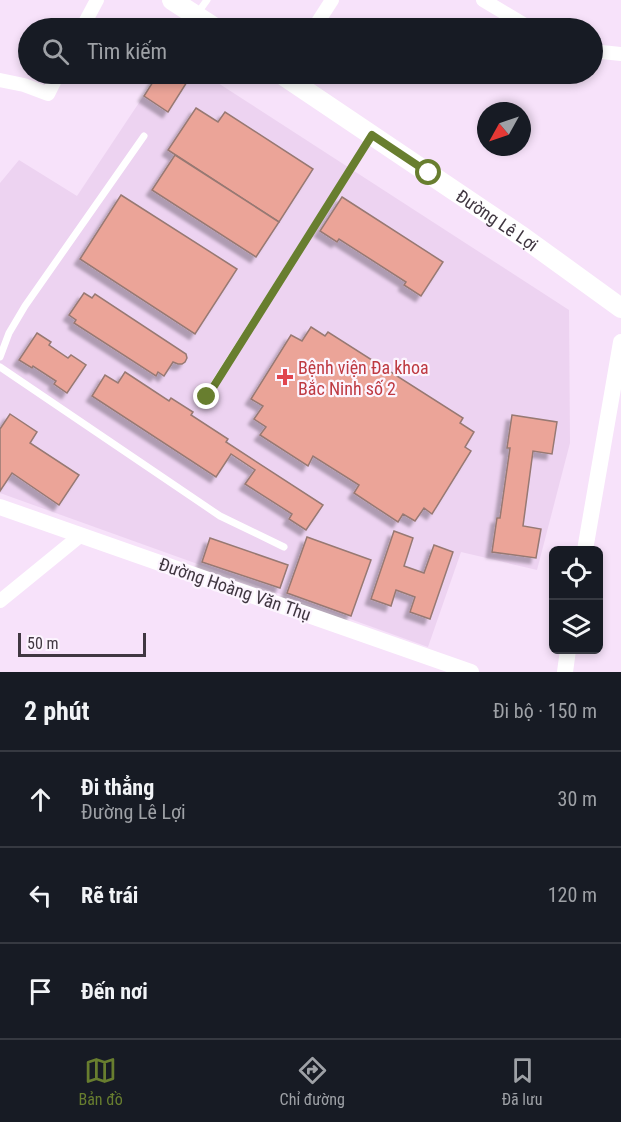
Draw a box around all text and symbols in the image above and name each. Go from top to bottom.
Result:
search box [18,18,603,84]
icon: search [39,35,72,68]
text: Tìm kiếm [87,39,167,64]
north arrow [477,102,531,156]
route start [415,159,441,185]
street label: Đường Lê Lợi [453,185,542,255]
place label: Bệnh viện Đa khoa Bắc Ninh số 2 [298,357,429,399]
marker: Bệnh viện Đa khoa Bắc Ninh số 2 [276,368,294,386]
route end [193,383,219,409]
map controls [549,546,603,654]
button: locate [549,546,603,600]
street label: Đường Hoàng Văn Thụ [156,553,314,625]
button: layers [549,600,603,654]
scale bar [18,630,146,658]
text: 50 m [27,634,59,653]
text: 2 phút [24,696,90,726]
text: Đi bộ · 150 m [493,699,597,723]
text: Đi thẳng [81,775,154,800]
icon: ahead [24,783,57,816]
text: 30 m [558,787,597,811]
text: Đường Lê Lợi [81,800,186,824]
icon: left [24,879,57,912]
text: Rẽ trái [81,883,138,908]
text: 120 m [548,883,597,907]
icon: arrive [24,975,57,1008]
text: Đến nơi [81,979,148,1004]
tab: Bản đồ [78,1054,123,1109]
tab: Chỉ đường [280,1054,345,1109]
tab: Đã lưu [502,1054,543,1109]

